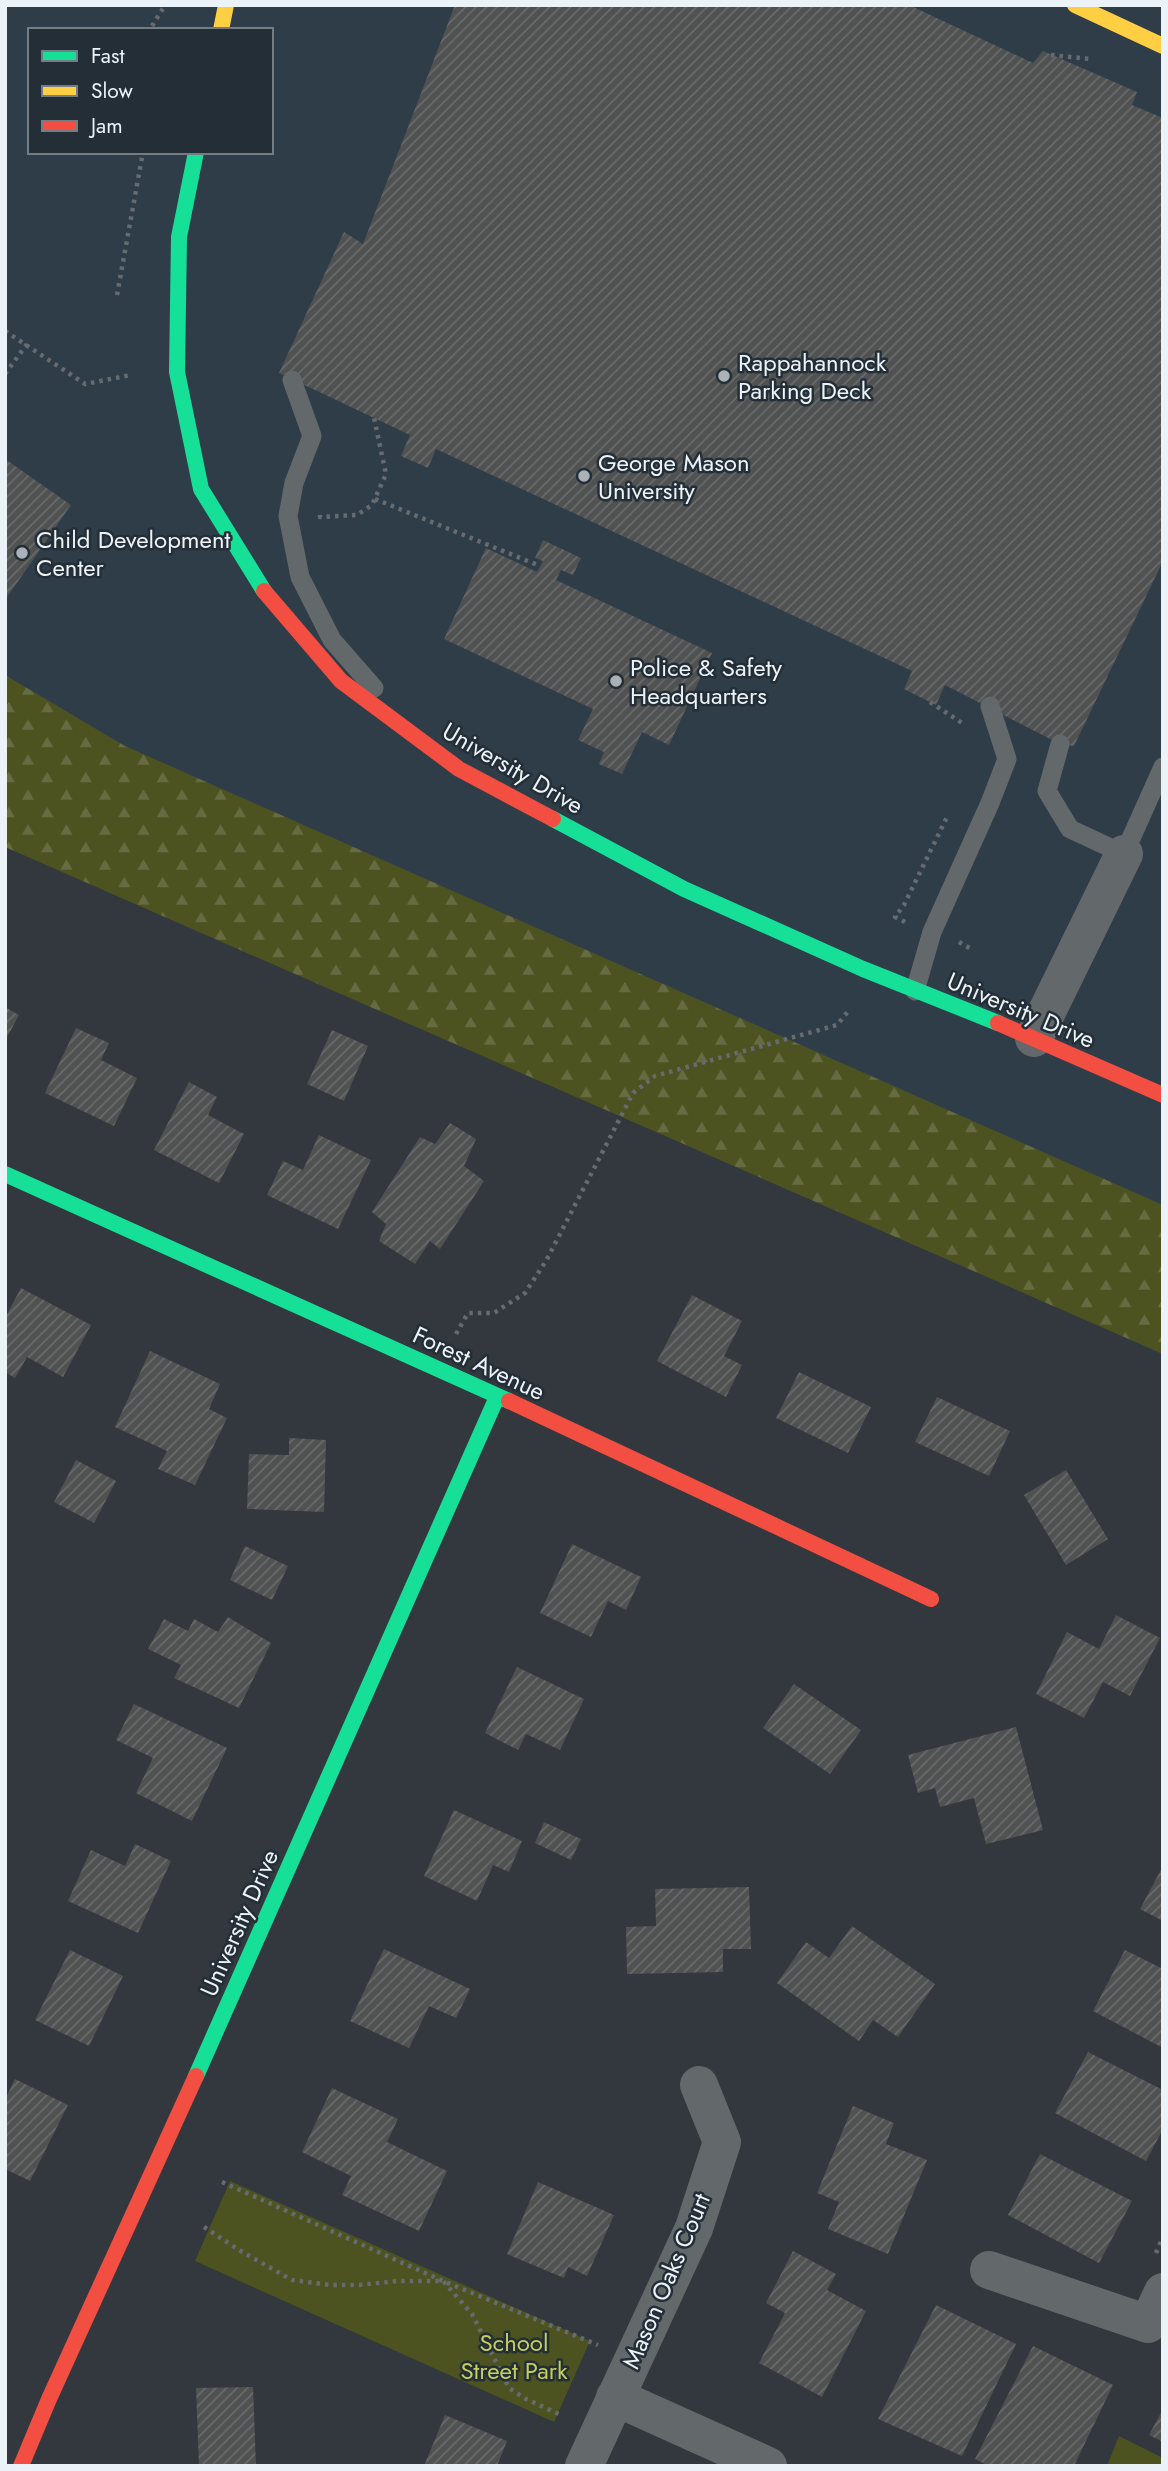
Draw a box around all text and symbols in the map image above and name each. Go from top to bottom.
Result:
legend [28,28,273,154]
text: Fast [91,41,124,71]
text: Slow [91,76,133,106]
text: Jam [88,111,123,141]
place label: Rappahannock Parking Deck [738,345,887,408]
marker: Rappahannock Parking Deck [716,368,732,384]
place label: George Mason University [598,445,750,508]
marker: George Mason University [576,468,592,484]
place label: Child Development Center [36,522,231,585]
marker: Child Development Center [14,545,30,561]
place label: Police & Safety Headquarters [630,650,782,713]
marker: Police & Safety Headquarters [608,673,624,689]
street label: University Drive [436,713,590,823]
street label: University Drive [942,963,1100,1057]
street label: Forest Avenue [407,1317,551,1409]
street label: University Drive [191,1844,287,2002]
street label: Mason Oaks Court [613,2188,719,2374]
park label: School Street Park [460,2325,568,2388]

